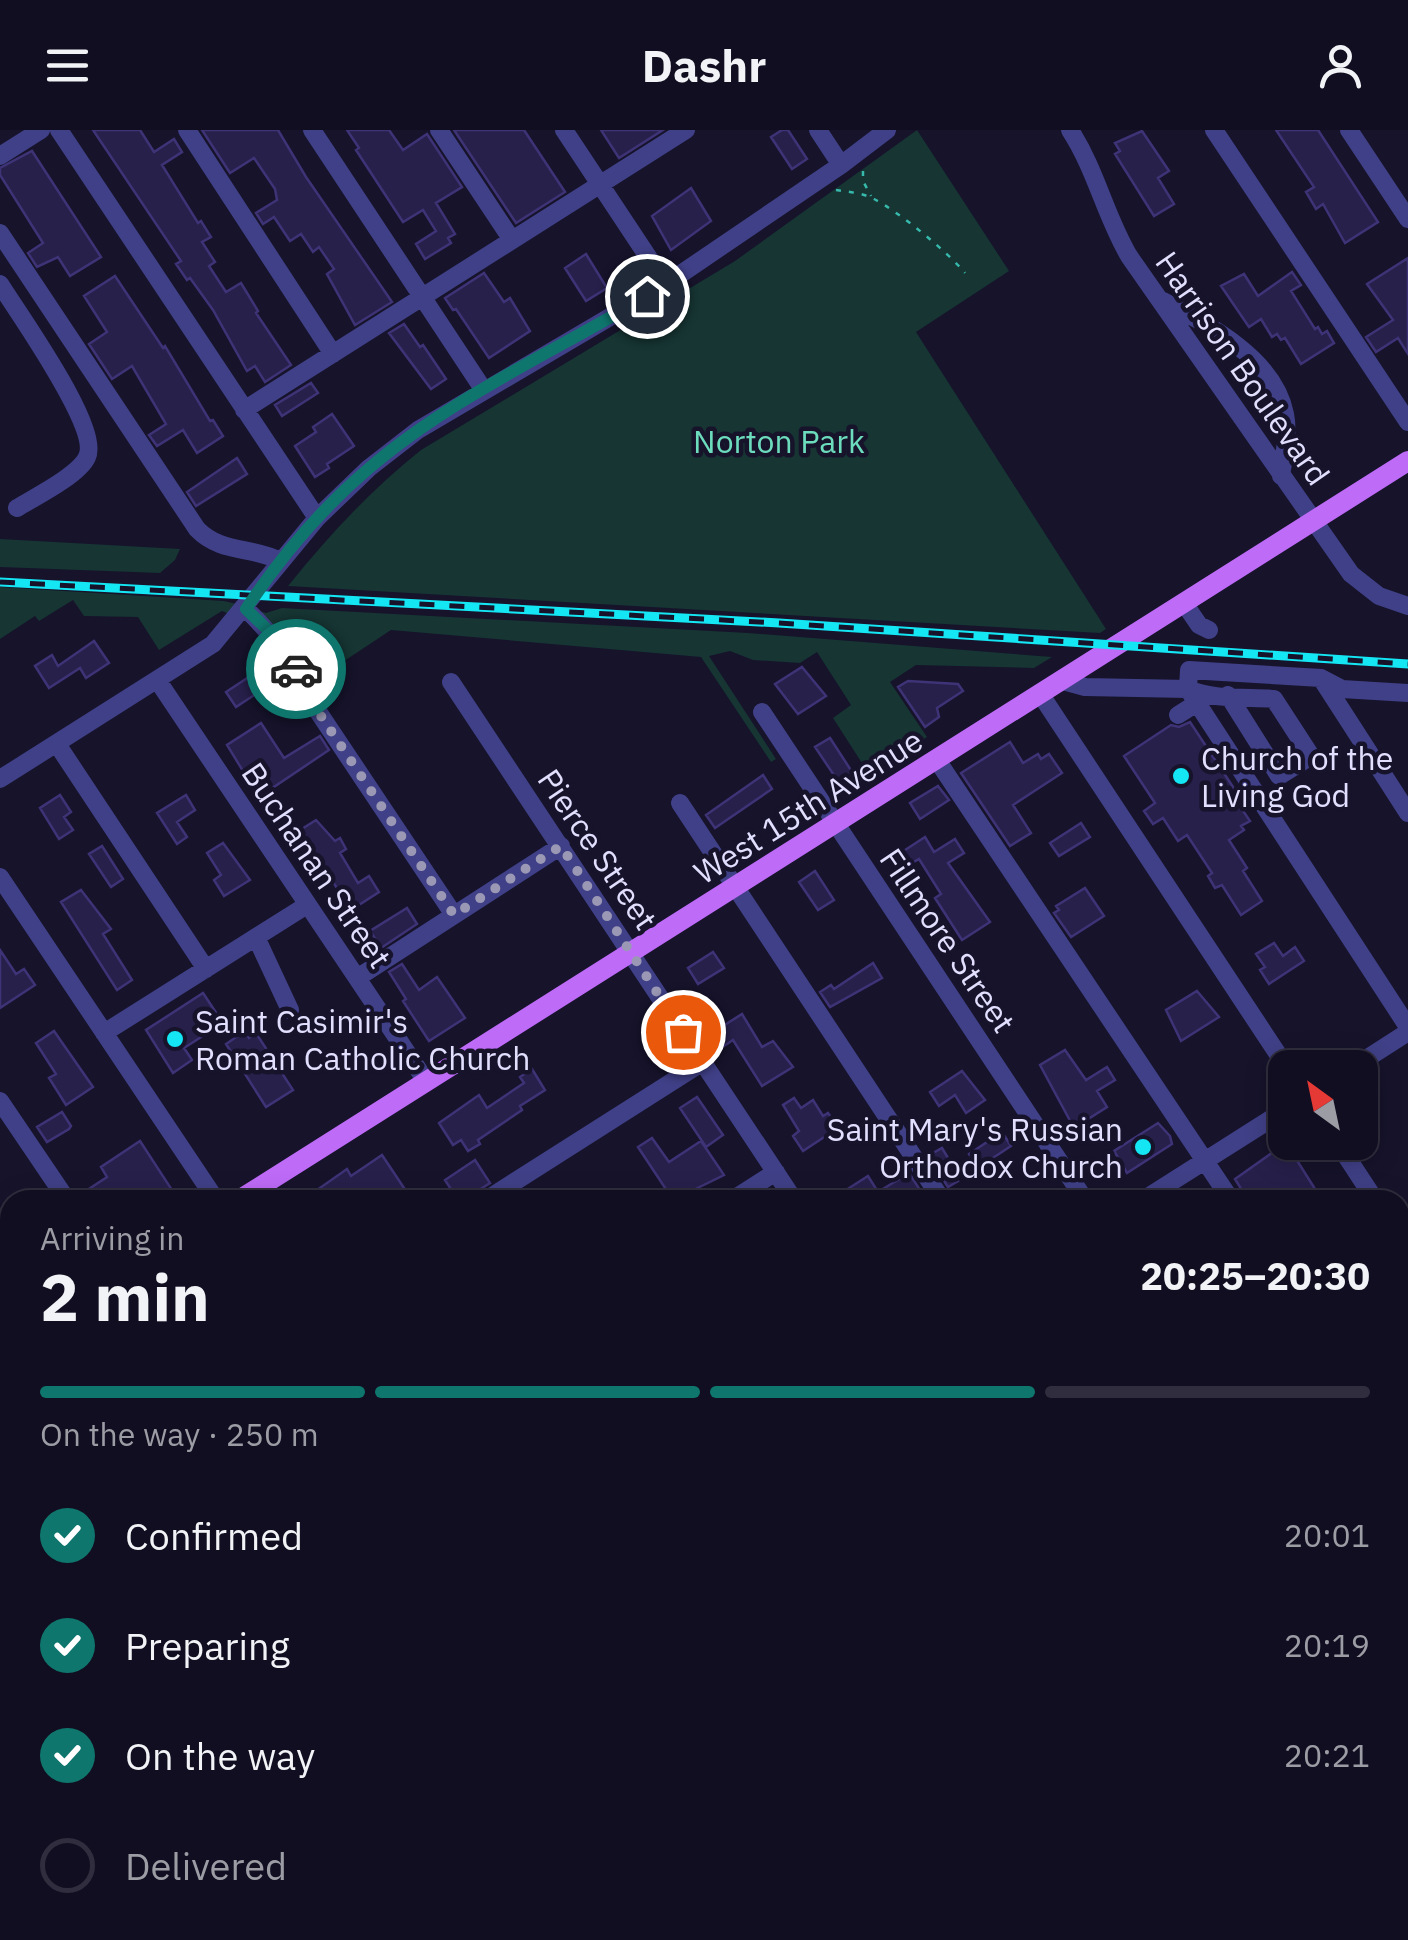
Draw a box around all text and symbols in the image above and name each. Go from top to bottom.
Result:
text: Dashr [642,36,766,94]
icon: menu [40,38,95,93]
icon: person [1313,38,1368,93]
street label: Harrison Boulevard [1147,243,1339,493]
pin [605,254,690,339]
icon: home [620,269,675,324]
park label: Norton Park [693,420,865,462]
courier [246,619,346,719]
icon: car [269,642,324,697]
street label: West 15th Avenue [686,719,930,893]
place label: Church of the Living God [1201,737,1393,816]
street label: Buchanan Street [233,754,401,976]
street label: Pierce Street [529,760,667,938]
marker: Church of the Living God [1170,765,1192,787]
street label: Fillmore Street [871,840,1025,1040]
pin [641,990,726,1075]
place label: Saint Casimir's Roman Catholic Church [195,1000,530,1079]
icon: bag [656,1005,711,1060]
marker: Saint Casimir's Roman Catholic Church [164,1028,186,1050]
north arrow [1268,1050,1378,1160]
map controls [1268,1050,1378,1160]
place label: Saint Mary's Russian Orthodox Church [827,1108,1123,1187]
marker: Saint Mary's Russian Orthodox Church [1132,1136,1154,1158]
text: Arriving in [40,1217,185,1259]
text: 20:25–20:30 [1140,1251,1370,1300]
text: 2 min [40,1254,210,1339]
text: On the way · 250 m [40,1413,319,1455]
icon: check [40,1508,95,1563]
text: Confirmed [125,1511,303,1560]
text: 20:01 [1284,1514,1370,1556]
icon: check [40,1618,95,1673]
text: Preparing [125,1621,290,1670]
text: 20:19 [1284,1624,1370,1666]
icon: check [40,1728,95,1783]
text: On the way [125,1731,315,1780]
text: 20:21 [1284,1734,1370,1776]
text: Delivered [125,1841,287,1890]

